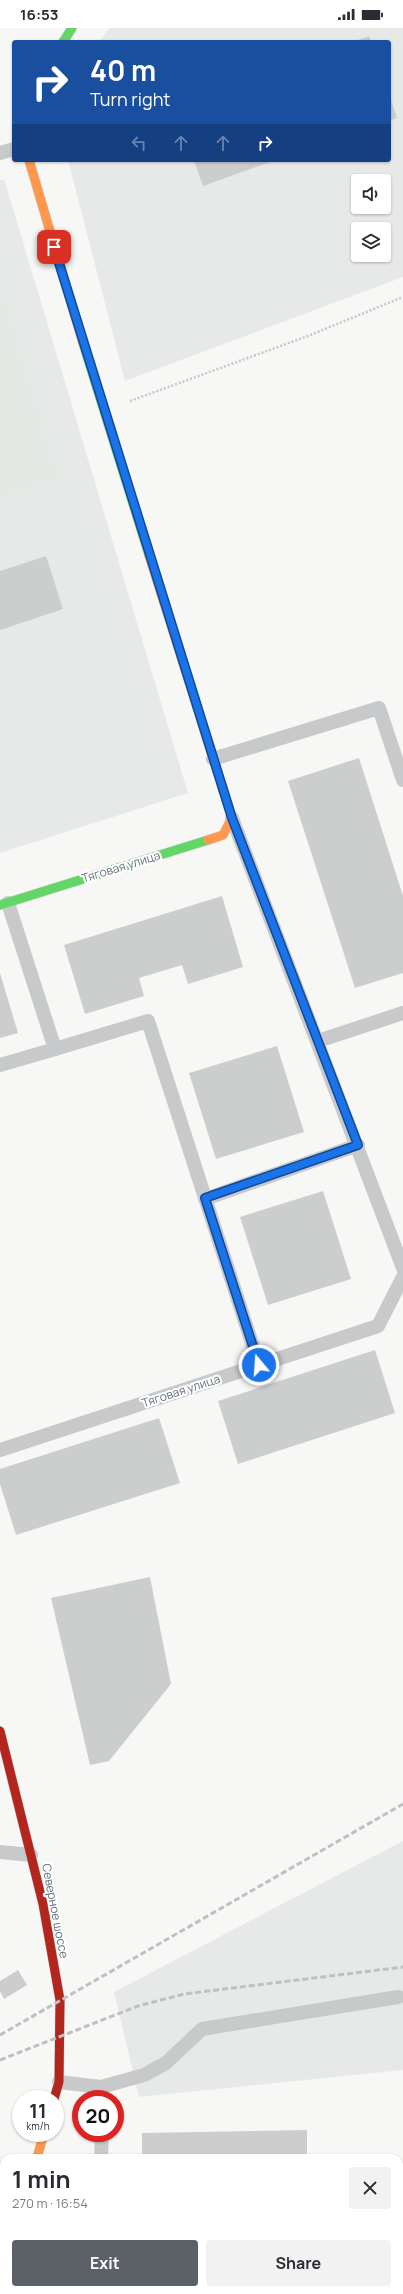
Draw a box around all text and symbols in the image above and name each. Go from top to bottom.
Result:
text: 16:53 [20,4,59,25]
text: 40 m [90,51,156,89]
icon: right [24,56,76,108]
text: Turn right [90,87,171,111]
icon: left [128,132,150,154]
icon: ahead [170,132,192,154]
icon: ahead [212,132,234,154]
icon: right [254,132,276,154]
map controls [351,174,391,262]
button: sound [351,174,391,214]
button: layers [351,222,391,262]
pin [37,230,71,264]
icon: arrive [43,236,65,258]
street label: Тяговая улица [79,846,162,887]
position arrow [238,1344,280,1386]
street label: Тяговая улица [139,1370,222,1411]
street label: Северное шоссе [38,1862,73,1960]
speed limit sign: 20 [72,2090,124,2142]
text: 11 [29,2097,47,2124]
text: km/h [26,2119,50,2133]
text: 1 min [12,2162,71,2195]
button: close [349,2167,391,2209]
text: 270 m · 16:54 [12,2194,88,2212]
button: Exit [12,2240,198,2286]
button: Share [206,2240,391,2286]

